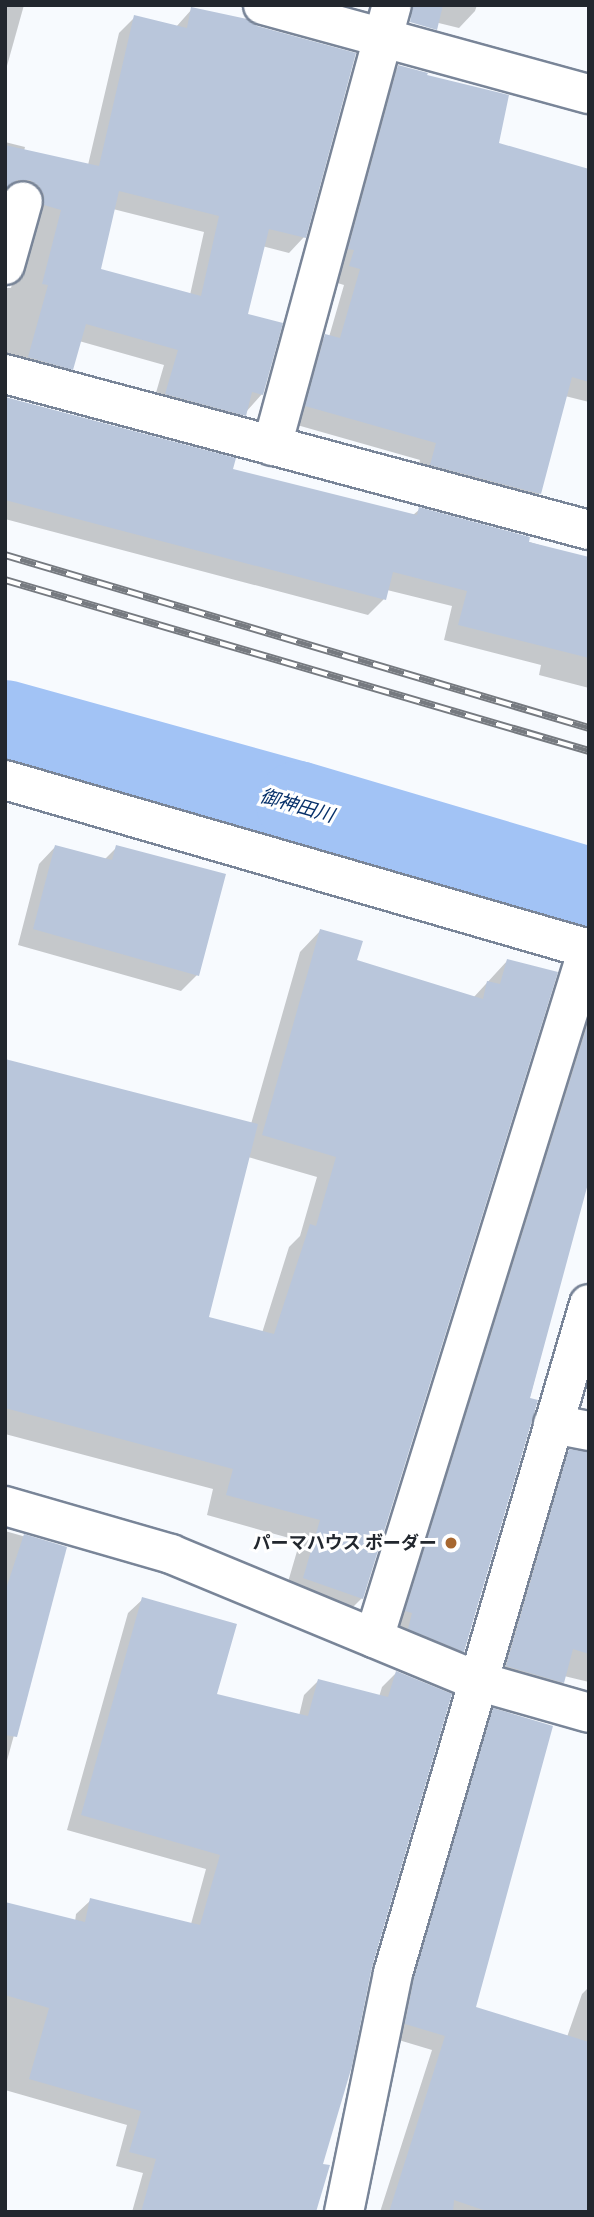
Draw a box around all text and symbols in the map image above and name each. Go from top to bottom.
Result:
water label: 御神田川 [257,785,337,827]
place label: パーマハウス ボーダー [253,1532,437,1554]
marker: パーマハウス ボーダー [443,1535,459,1551]

